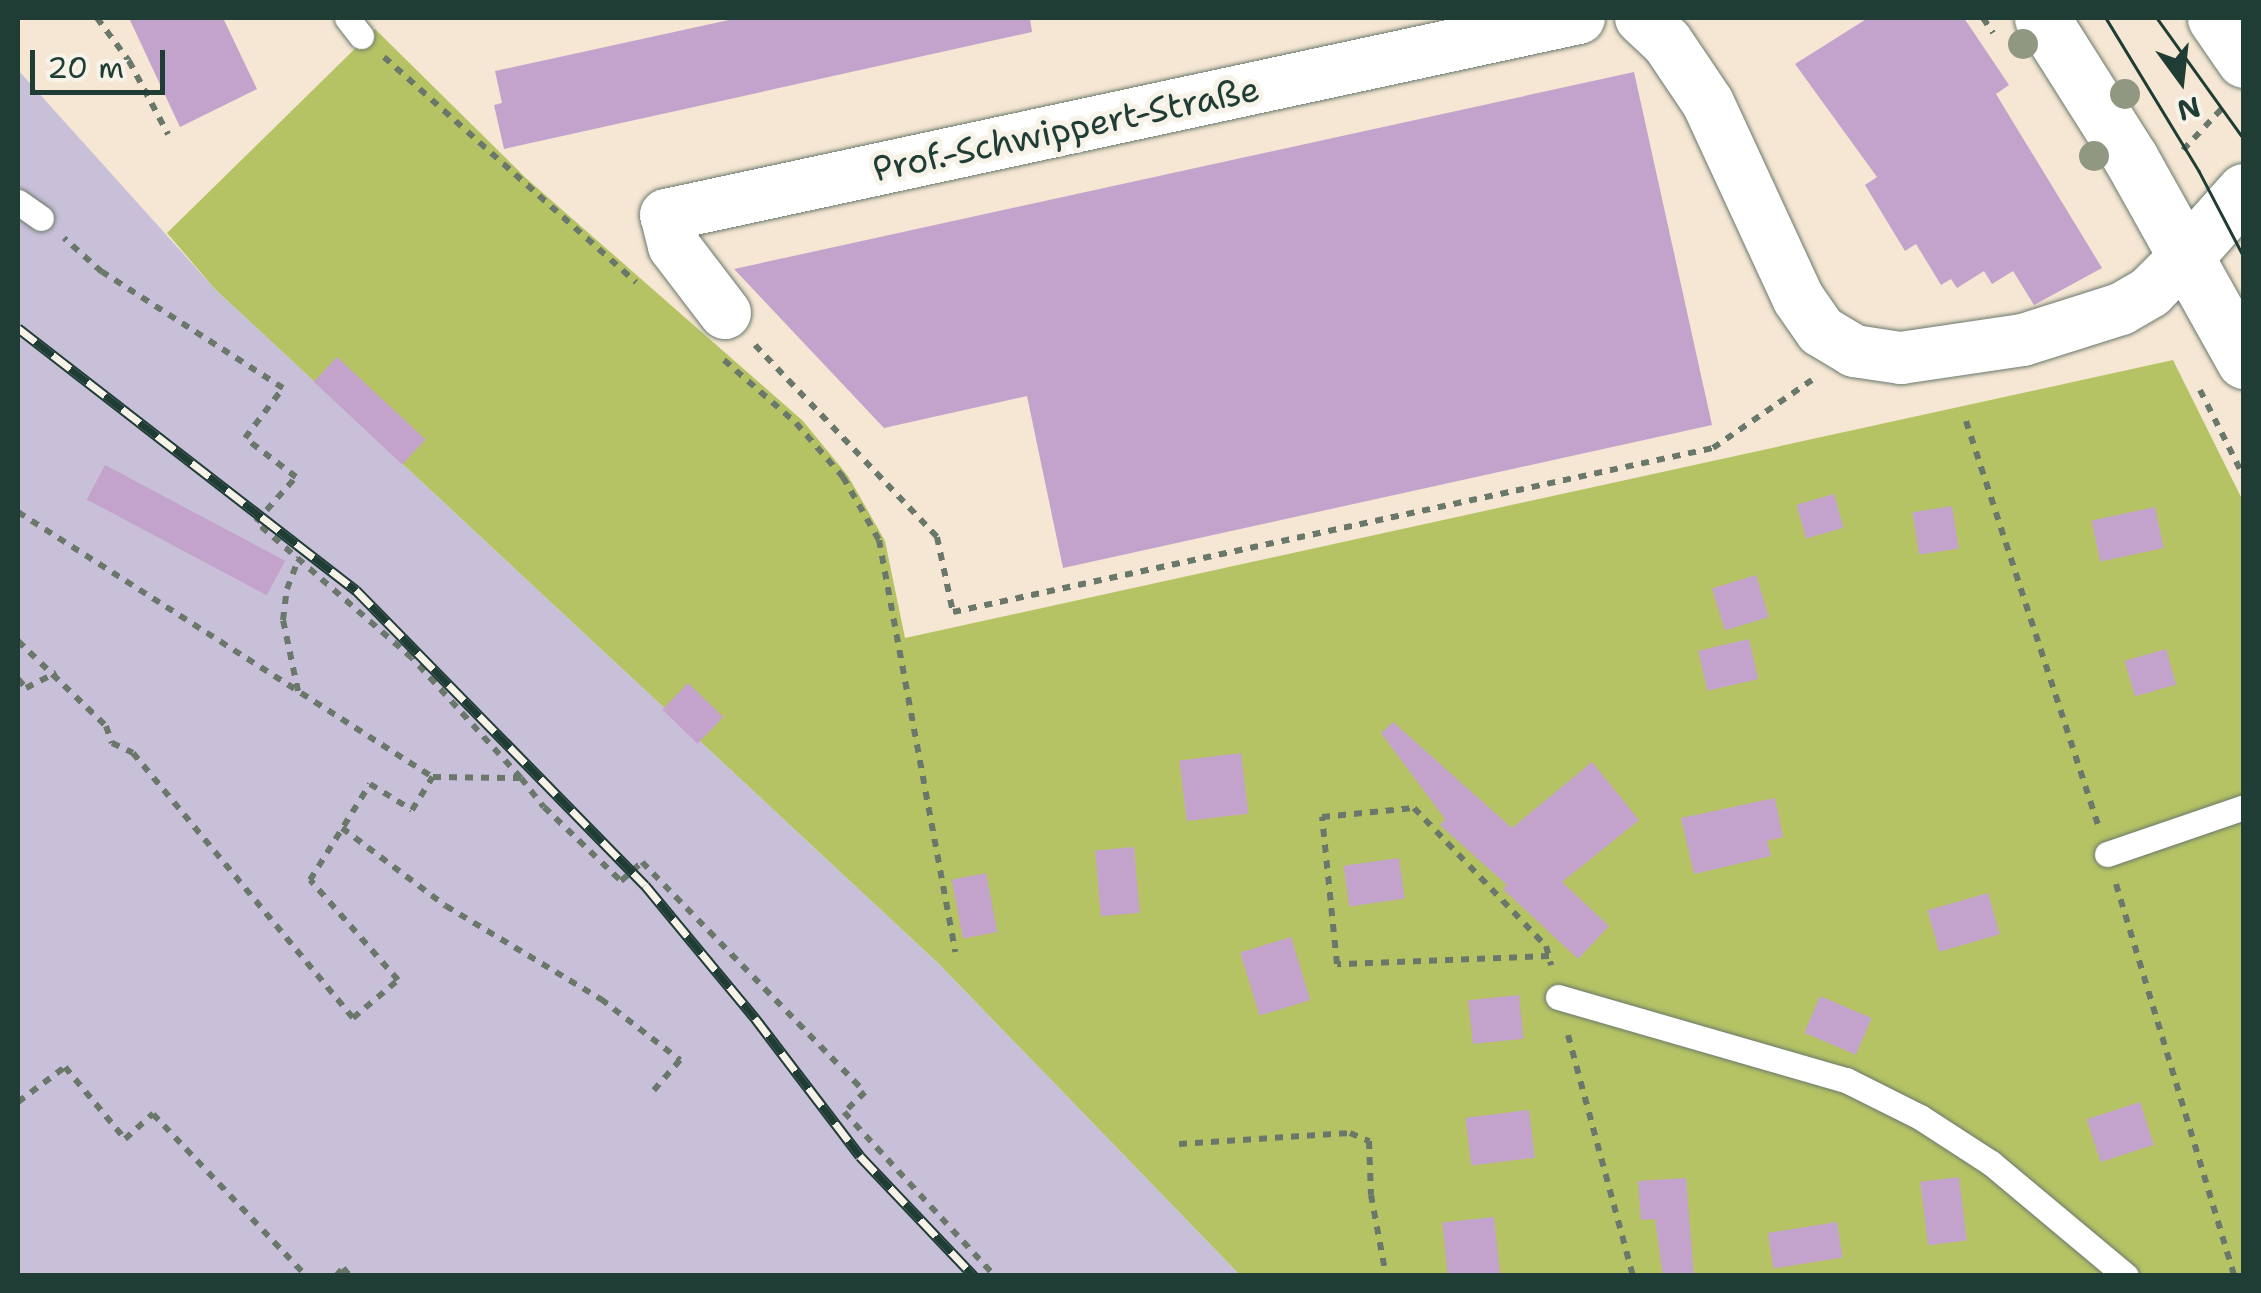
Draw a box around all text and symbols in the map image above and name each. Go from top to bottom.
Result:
scale bar [35,30,170,92]
north arrow [2131,30,2231,130]
text: 20 m [47,47,124,88]
street label: Prof.-Schwippert-Straße [869,67,1263,191]
text: N [2173,88,2204,130]

